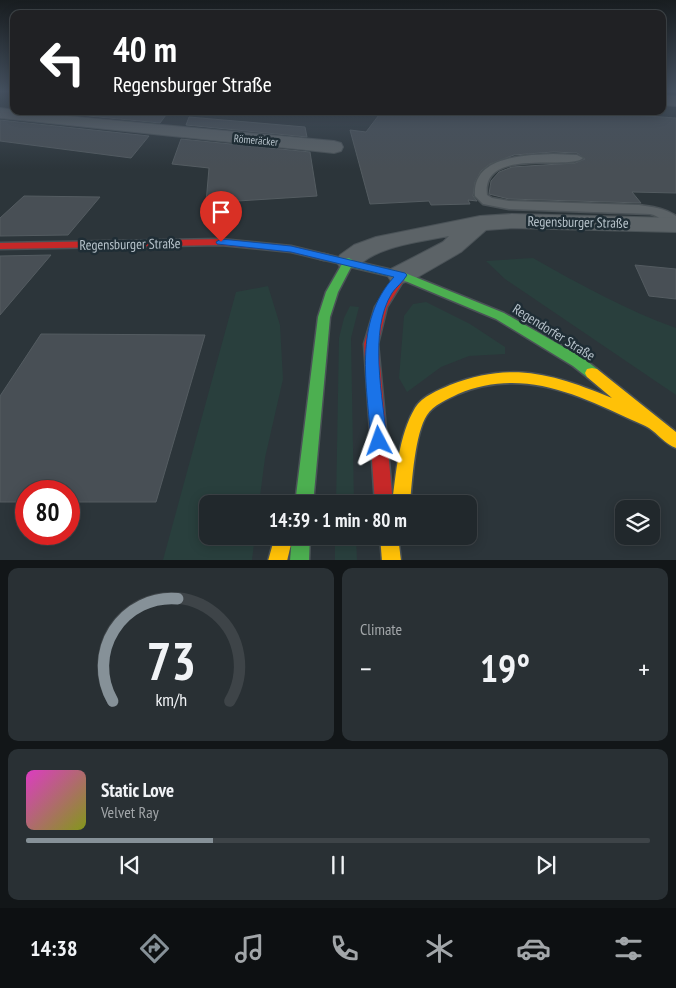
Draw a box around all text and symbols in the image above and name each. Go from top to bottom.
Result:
text: 40 m [113,26,177,72]
icon: left [30,30,95,95]
text: Regensburger Straße [113,70,272,98]
street label: Römeräcker [233,131,279,149]
pin [200,191,242,242]
icon: arrive [207,198,235,226]
street label: Regensburger Straße [527,212,629,232]
street label: Regensburger Straße [79,234,181,254]
street label: Regendorfer Straße [509,300,599,365]
position arrow [352,414,404,466]
speed limit sign: 80 [15,480,80,545]
map controls [615,500,660,545]
button: layers [615,500,660,545]
text: 14:39 · 1 min · 80 m [269,508,407,532]
text: Climate [360,619,402,639]
text: 73 [146,627,196,694]
text: 19° [480,643,530,692]
text: − [360,650,372,687]
text: + [638,650,650,687]
text: km/h [155,688,187,711]
text: Static Love [101,778,174,802]
text: Velvet Ray [101,802,159,822]
icon: previous [116,851,144,879]
icon: pause [324,851,352,879]
icon: next [532,851,560,879]
icon: directions [137,931,172,966]
icon: music [232,931,267,966]
icon: phone [327,931,362,966]
icon: climate [422,931,457,966]
icon: car [516,931,551,966]
icon: filters [611,931,646,966]
text: 14:38 [30,934,77,962]

